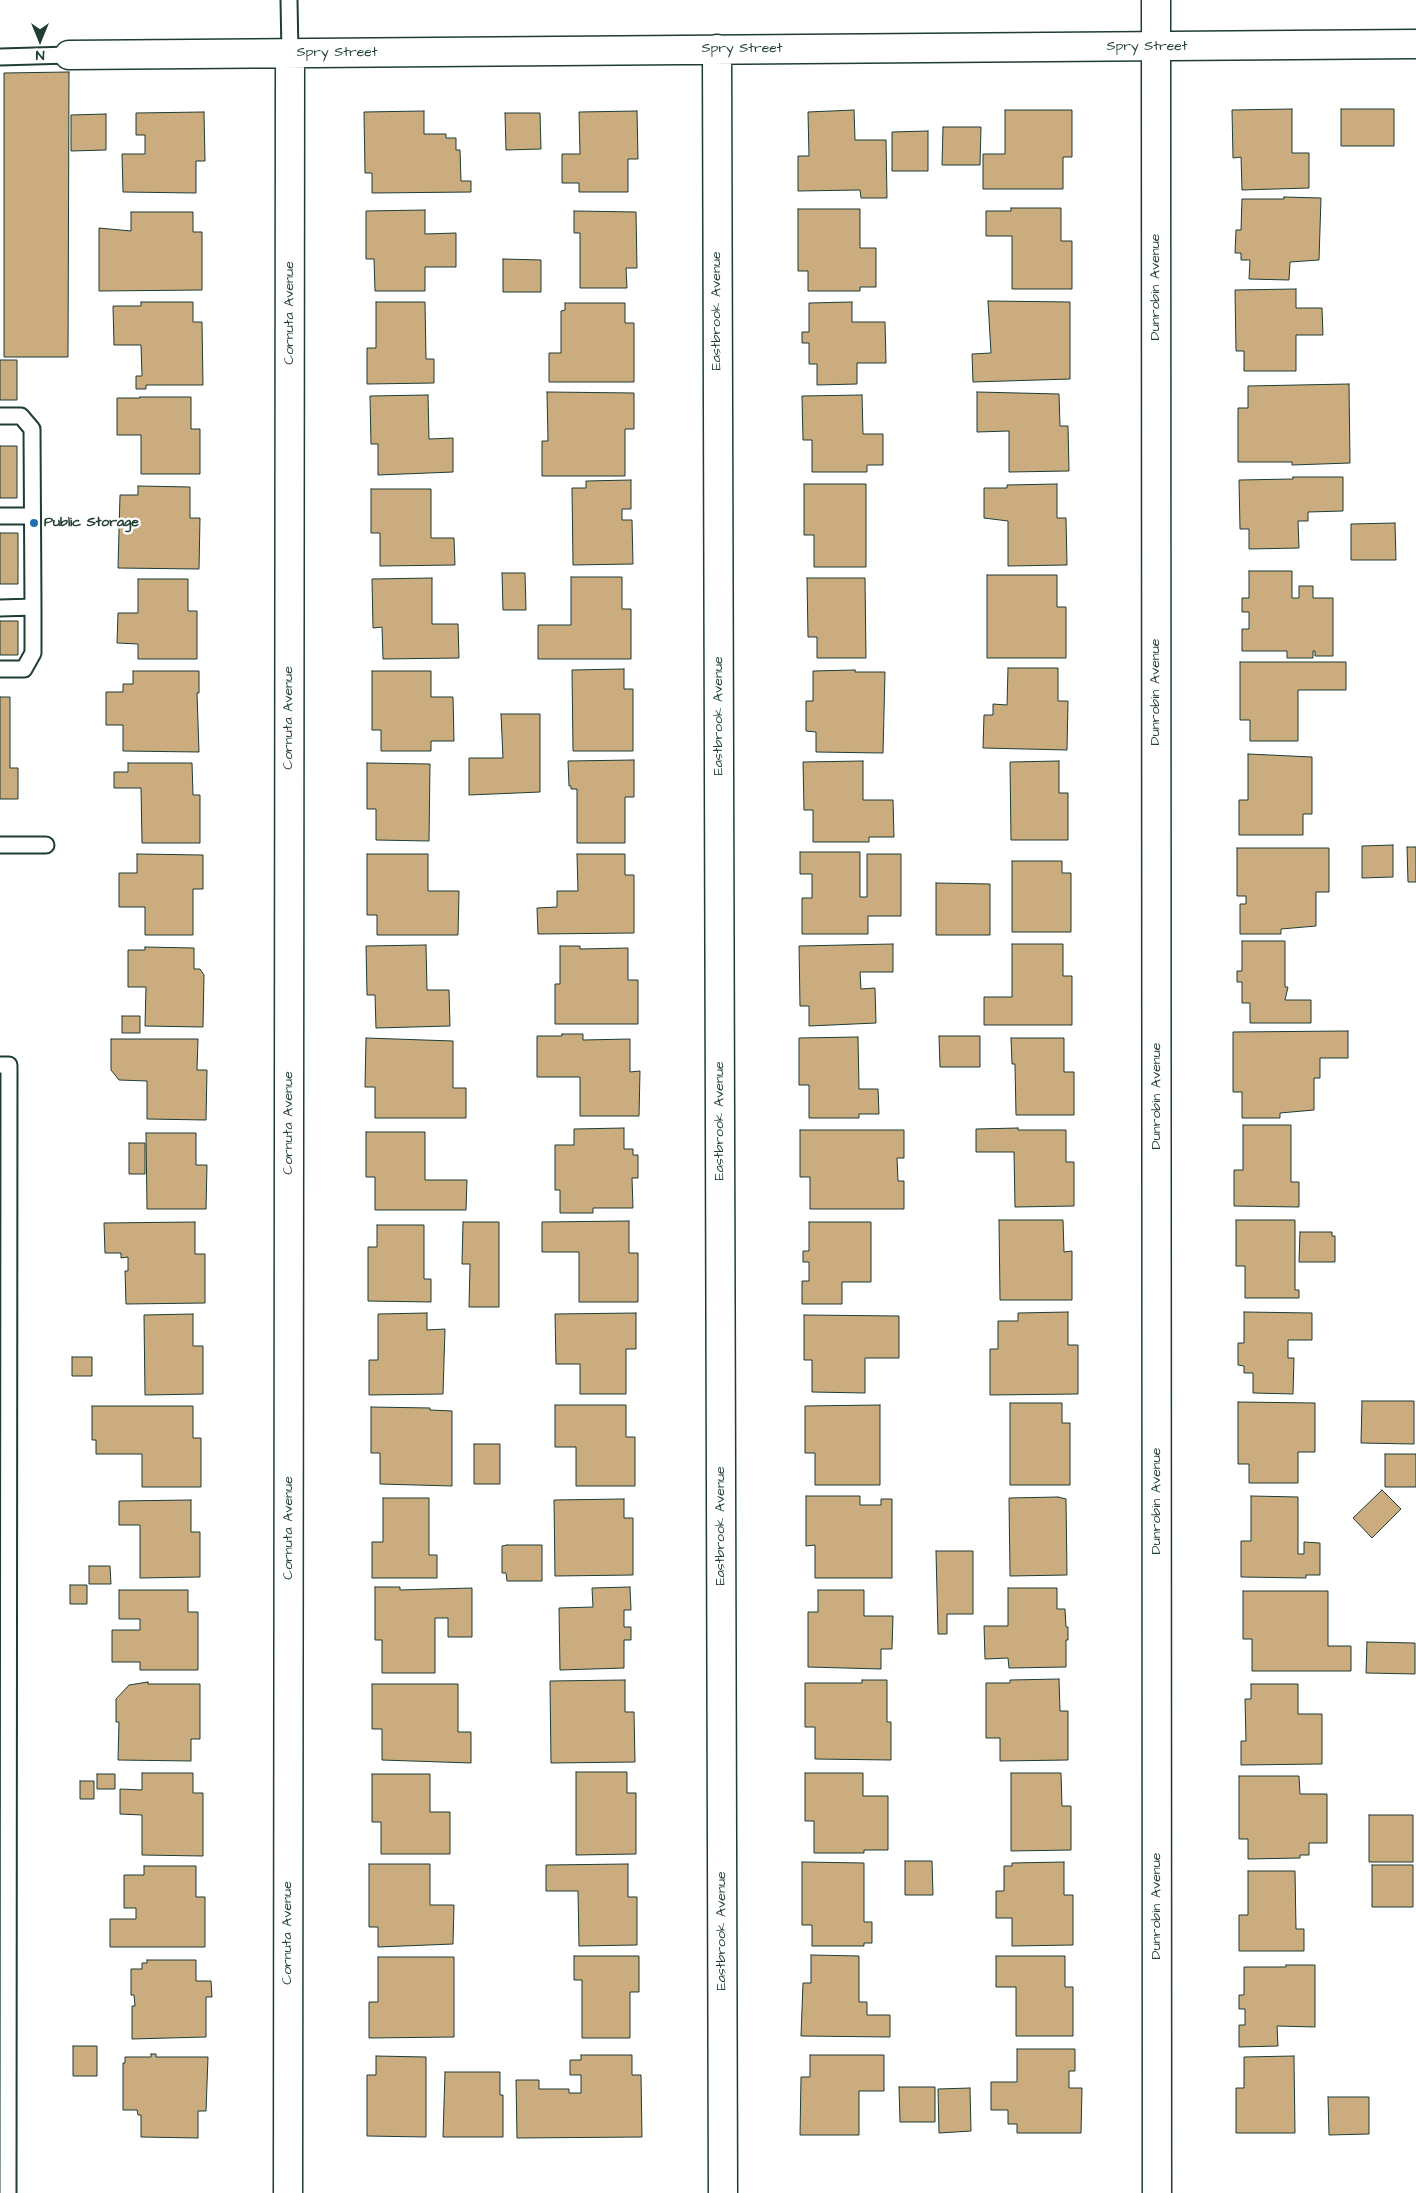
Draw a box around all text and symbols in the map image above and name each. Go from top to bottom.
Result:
north arrow [15,15,65,65]
street label: Spry Street [1107,39,1187,55]
street label: Spry Street [702,41,782,57]
text: N [36,45,44,65]
street label: Spry Street [297,45,377,61]
street label: Dunrobin Avenue [1148,234,1164,340]
street label: Eastbrook Avenue [709,251,725,371]
street label: Cornuta Avenue [282,261,298,365]
place label: Public Storage [44,515,139,531]
marker: Public Storage [28,517,40,529]
street label: Dunrobin Avenue [1148,639,1164,745]
street label: Eastbrook Avenue [711,656,727,776]
street label: Cornuta Avenue [281,666,297,770]
street label: Dunrobin Avenue [1149,1043,1165,1149]
street label: Eastbrook Avenue [712,1061,728,1181]
street label: Cornuta Avenue [281,1071,297,1175]
street label: Dunrobin Avenue [1149,1448,1165,1554]
street label: Eastbrook Avenue [713,1466,729,1586]
street label: Cornuta Avenue [281,1476,297,1580]
street label: Dunrobin Avenue [1149,1853,1165,1959]
street label: Eastbrook Avenue [714,1871,730,1991]
street label: Cornuta Avenue [280,1881,296,1985]

